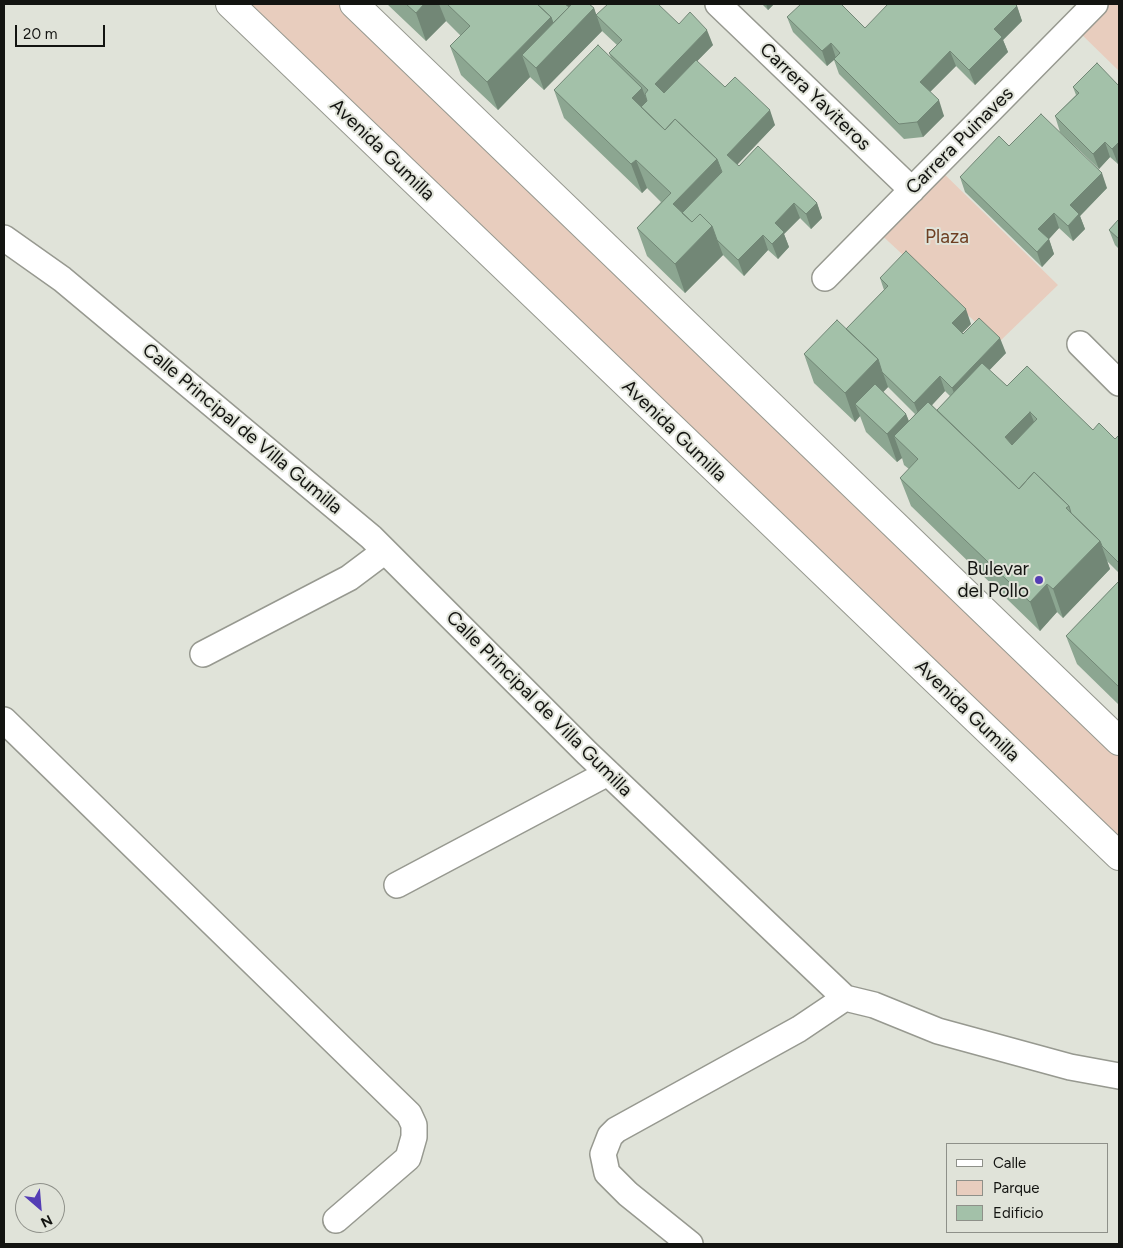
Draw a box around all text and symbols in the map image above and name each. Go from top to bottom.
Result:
scale bar [18,15,108,47]
text: 20 m [23,25,57,43]
street label: Carrera Yaviteros [755,38,875,156]
street label: Carrera Puinaves [902,83,1018,199]
street label: Avenida Gumilla [325,94,439,206]
park label: Plaza [925,226,969,248]
street label: Calle Principal de Villa Gumilla [137,339,347,519]
street label: Avenida Gumilla [617,375,731,487]
place label: Bulevar del Pollo [957,558,1029,602]
marker: Bulevar del Pollo [1033,574,1045,586]
street label: Calle Principal de Villa Gumilla [441,606,637,802]
street label: Avenida Gumilla [910,655,1024,767]
legend [946,1143,1108,1233]
text: Calle [993,1154,1026,1172]
text: Parque [993,1179,1040,1197]
north arrow [15,1183,65,1233]
text: Edificio [993,1204,1043,1222]
text: N [38,1211,55,1231]

